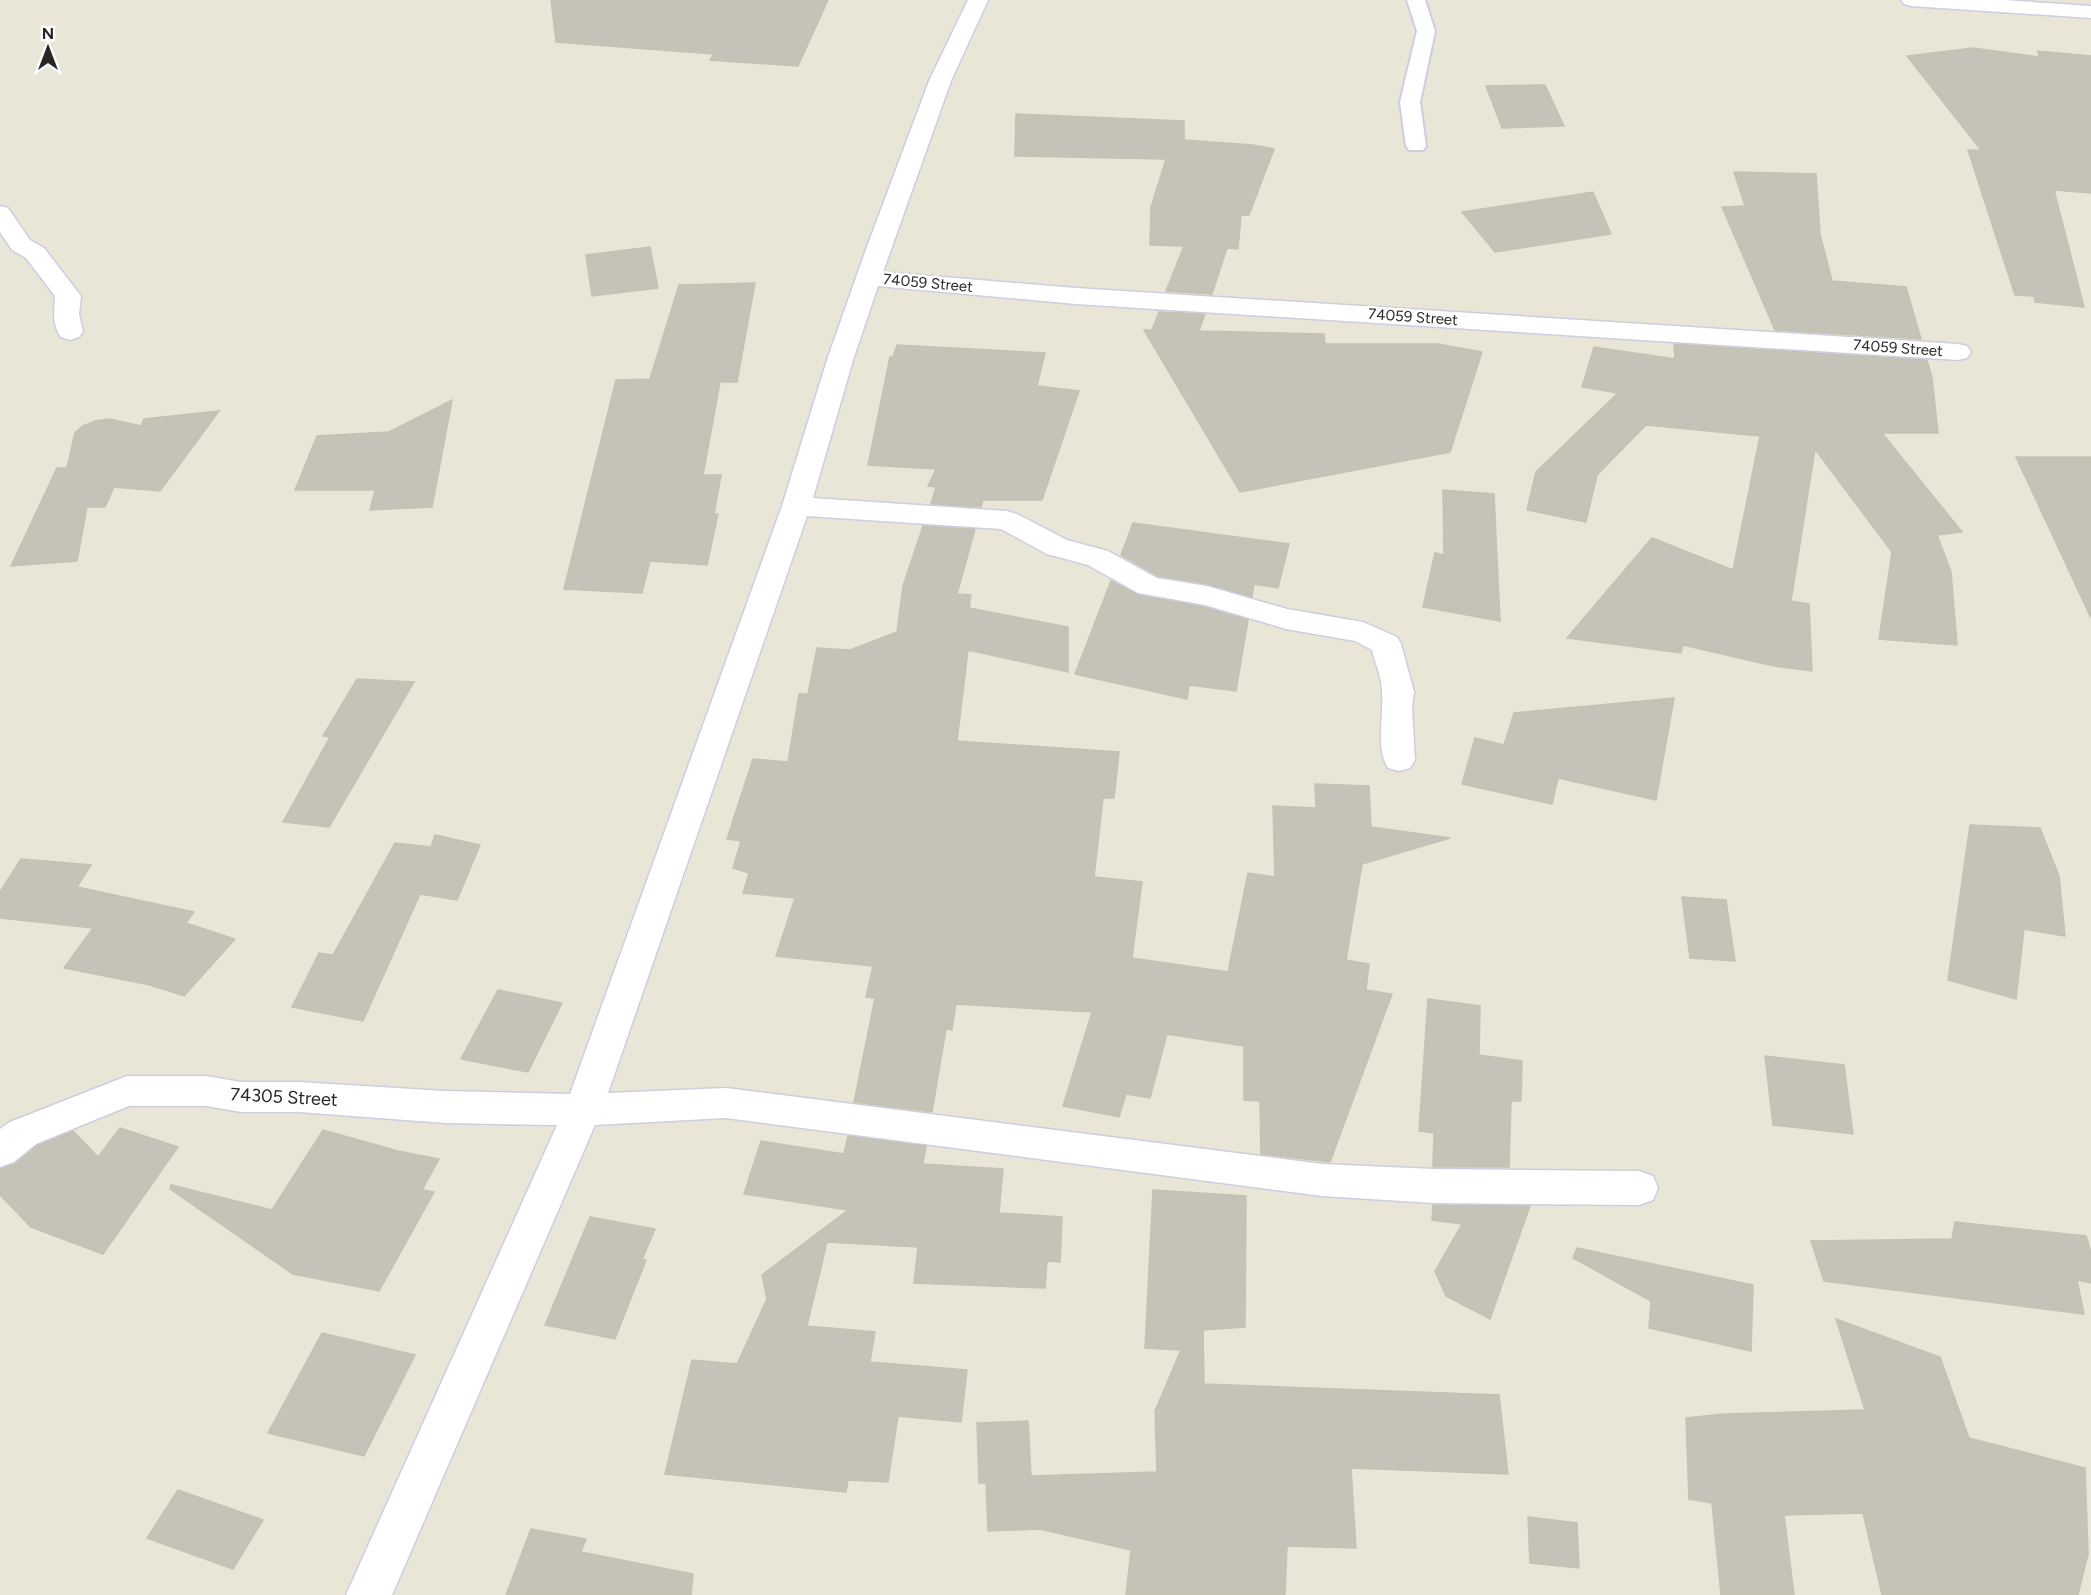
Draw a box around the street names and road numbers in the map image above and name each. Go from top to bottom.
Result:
street label: 74059 Street [882,270,974,296]
street label: 74059 Street [1368,305,1459,329]
street label: 74059 Street [1853,336,1944,360]
street label: 74305 Street [230,1083,338,1111]

